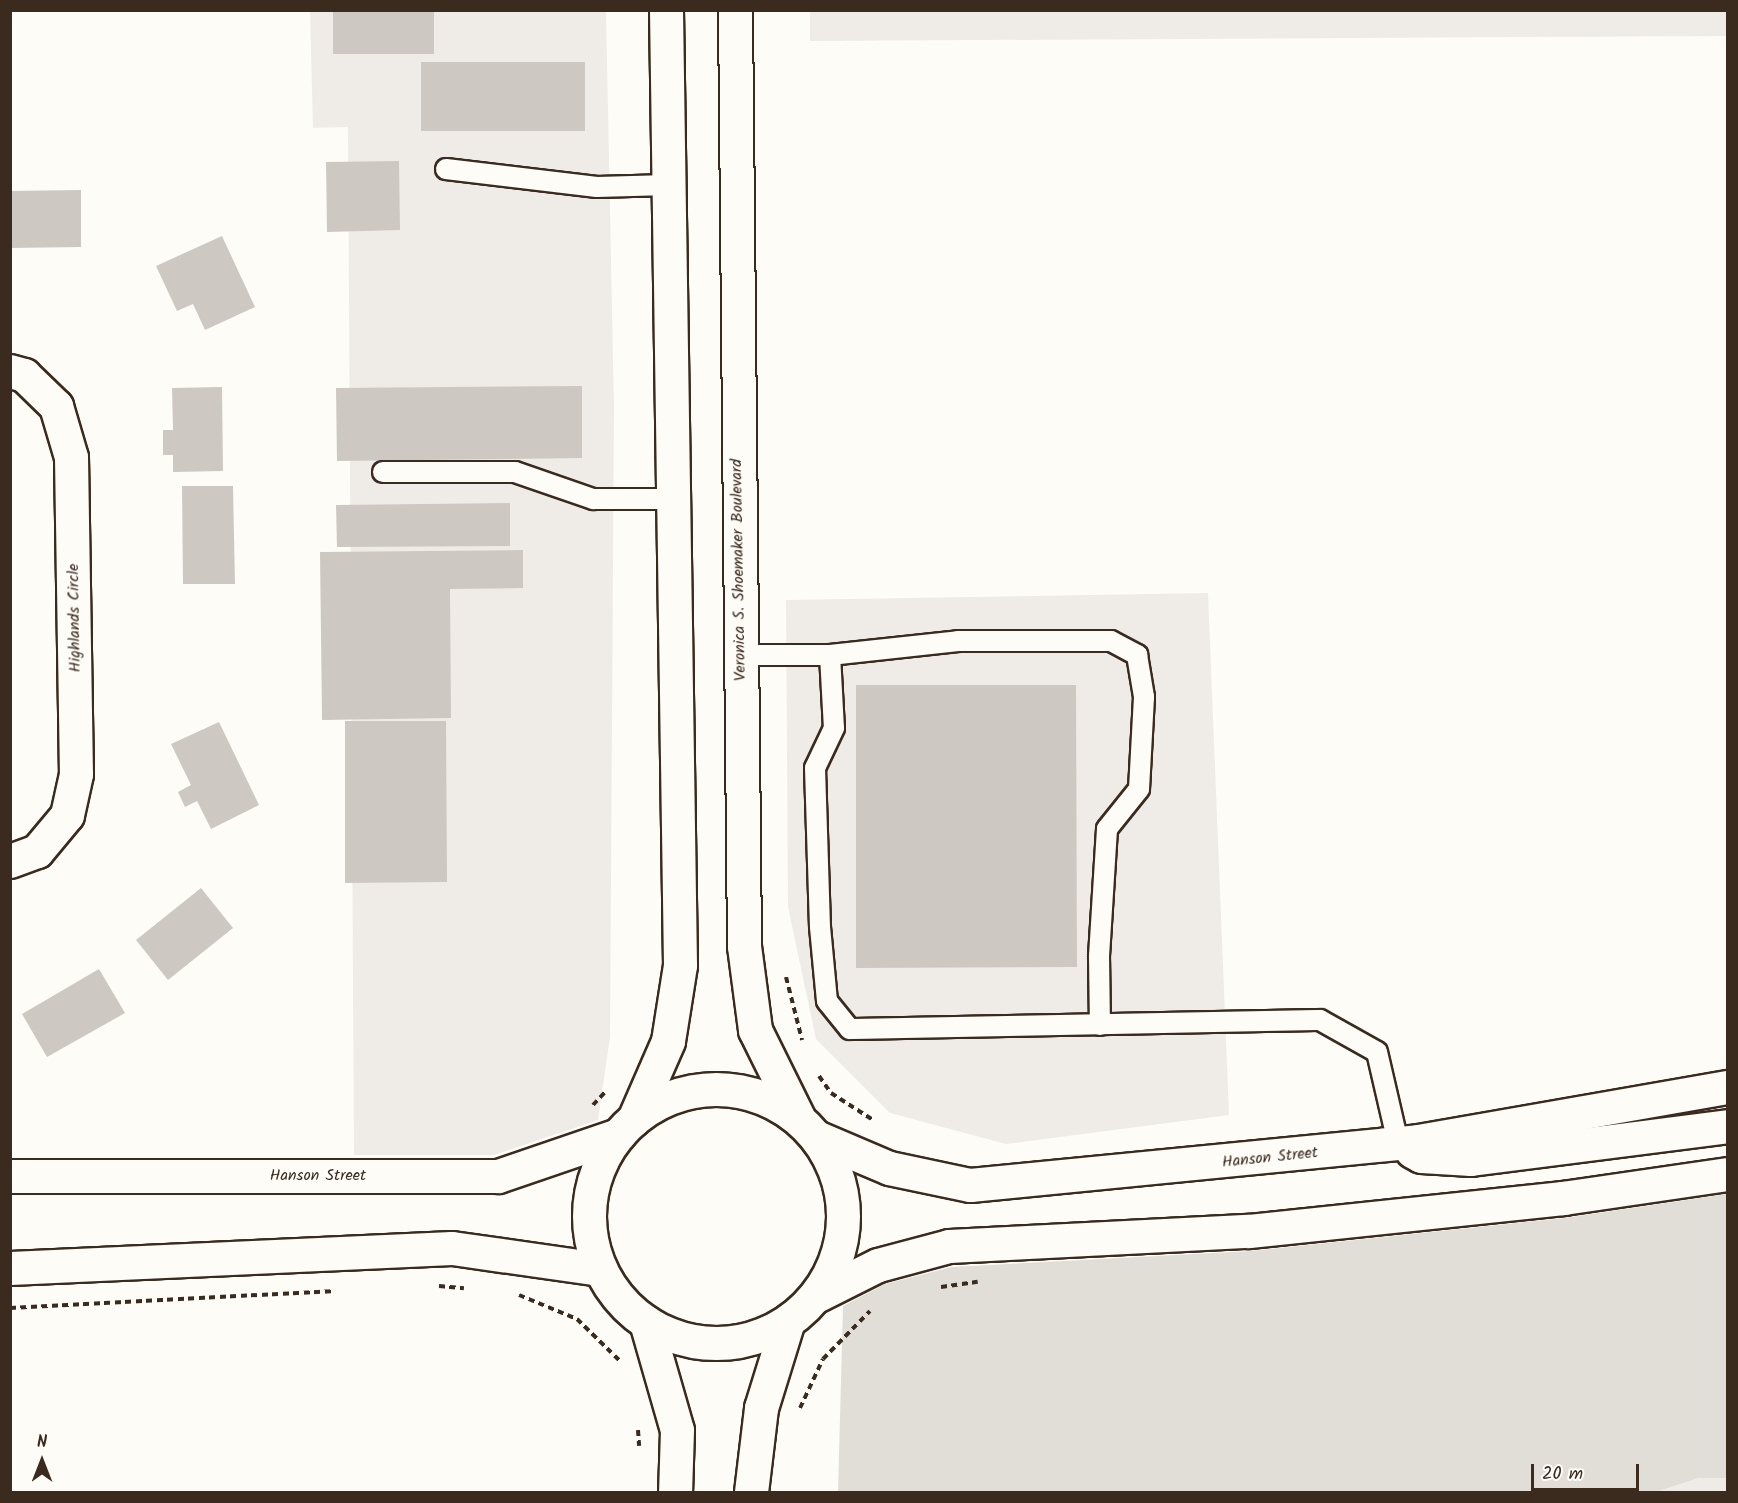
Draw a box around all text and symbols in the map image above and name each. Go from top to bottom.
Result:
street label: Veronica S. Shoemaker Boulevard [727,459,751,681]
street label: Highlands Circle [64,563,86,673]
street label: Hanson Street [1221,1143,1319,1173]
street label: Hanson Street [270,1166,366,1186]
text: N [37,1430,47,1455]
north arrow [12,1431,72,1491]
scale bar [1534,1452,1642,1490]
text: 20 m [1542,1460,1583,1489]

